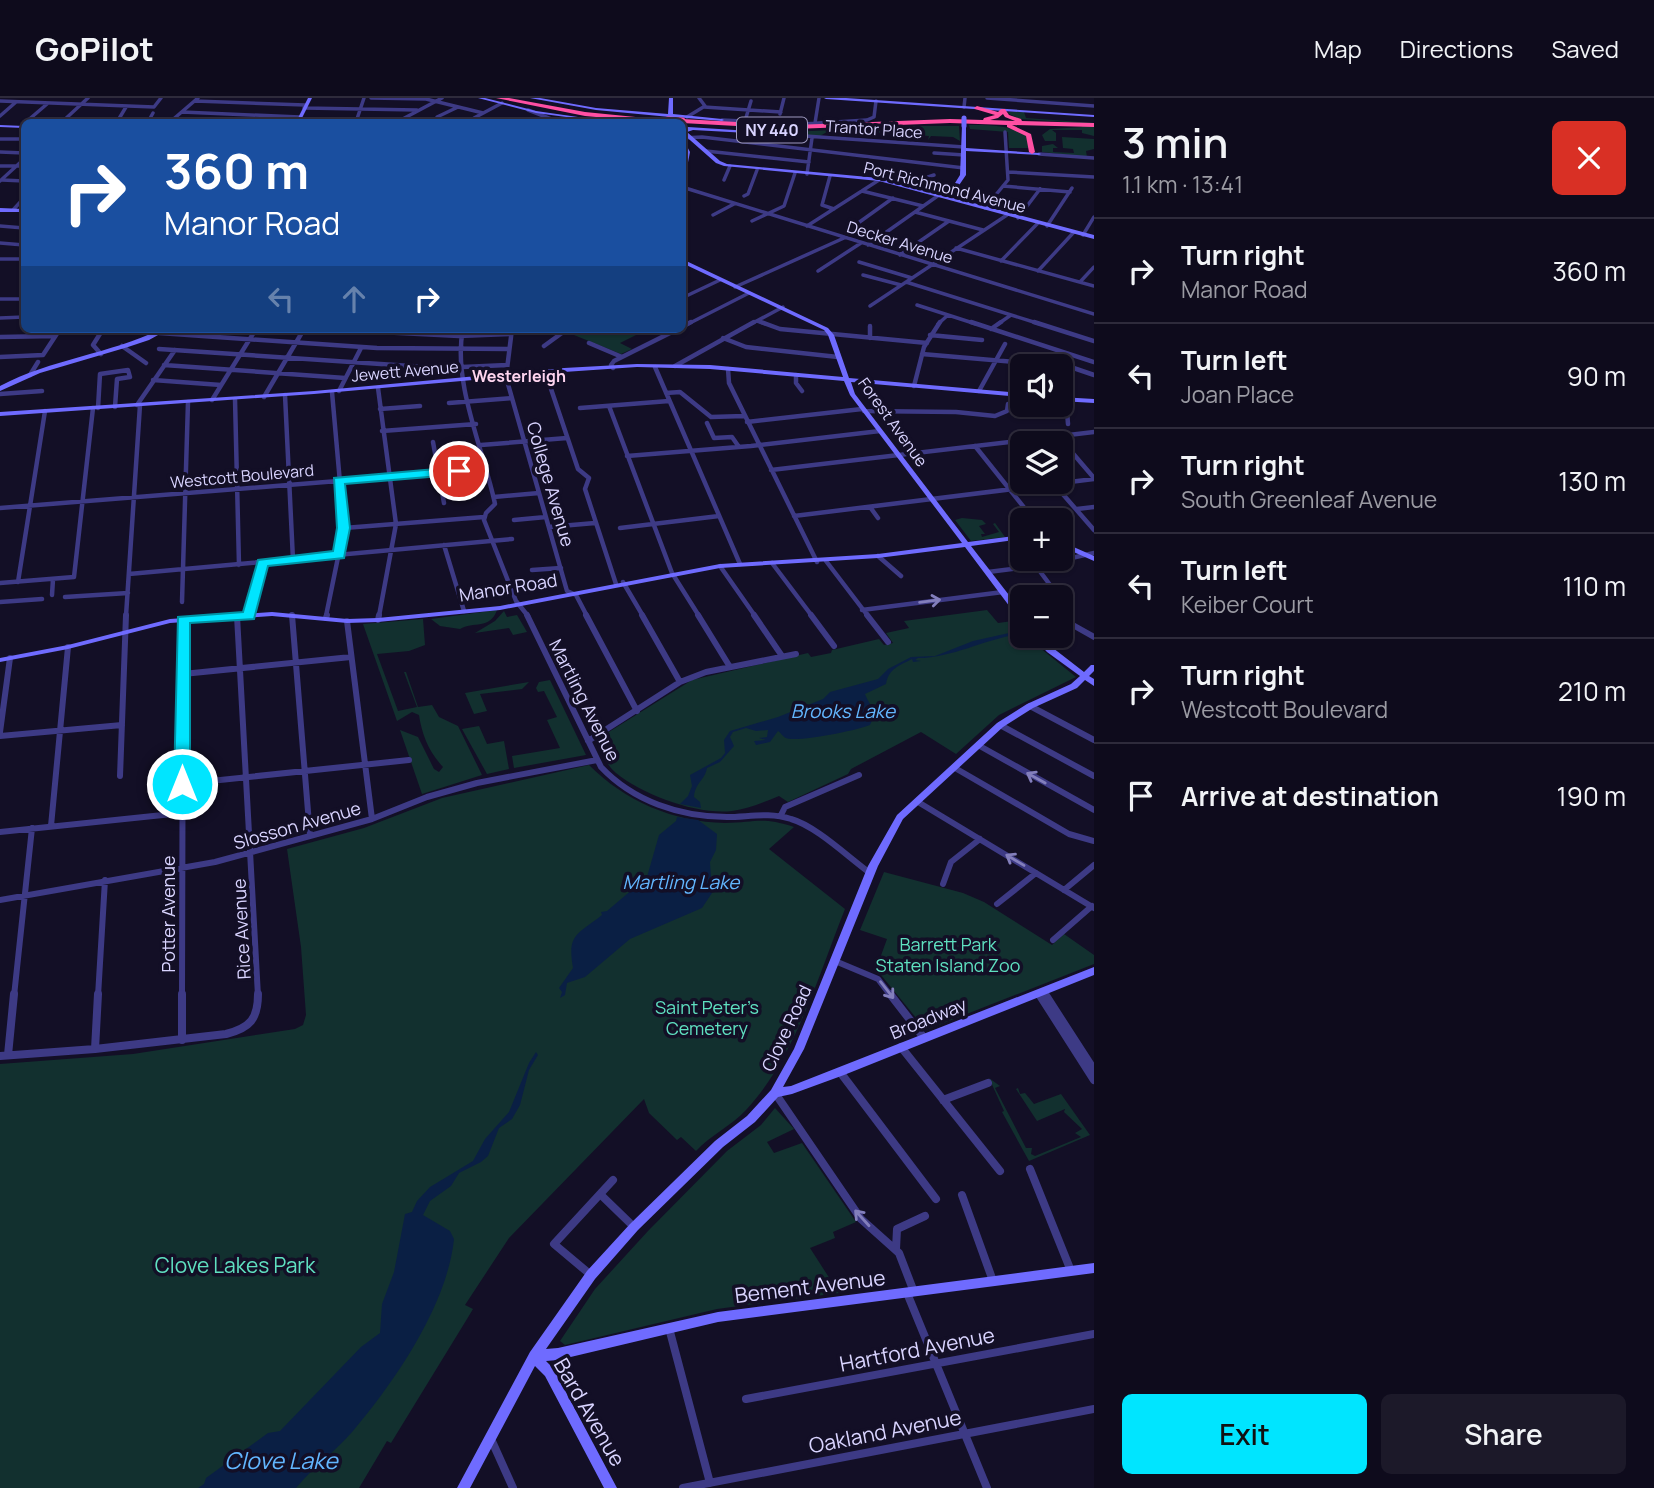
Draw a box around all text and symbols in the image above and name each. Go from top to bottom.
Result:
text: GoPilot [35,26,154,71]
text: Map [1314,32,1362,65]
text: Directions [1400,32,1513,65]
text: Saved [1551,32,1619,65]
text: 3 min [1122,113,1228,171]
street label: Trantor Place [825,115,923,143]
road number: NY 440 [737,118,807,142]
button: close [1552,121,1626,195]
text: 360 m [164,137,309,204]
icon: right [49,147,140,238]
street label: Port Richmond Avenue [862,156,1028,218]
text: 1.1 km · 13:41 [1122,168,1243,200]
text: Manor Road [164,201,340,245]
street label: Decker Avenue [844,215,956,269]
text: Turn right [1181,237,1305,273]
icon: right [1122,252,1160,290]
text: 360 m [1552,253,1626,289]
text: Manor Road [1181,273,1308,305]
icon: left [262,280,300,318]
icon: ahead [335,280,373,318]
icon: right [408,280,446,318]
text: Turn left [1181,342,1288,378]
map controls [1010,354,1073,648]
button: sound [1010,354,1073,417]
street label: Jewett Avenue [350,355,460,387]
icon: left [1122,357,1160,395]
text: 90 m [1567,358,1626,394]
district label: Westerleigh [472,365,566,387]
street label: Forest Avenue [853,373,933,471]
text: Joan Place [1181,378,1294,410]
street label: College Avenue [522,419,580,549]
button: layers [1010,431,1073,494]
pin [429,441,489,501]
text: Turn right [1181,447,1305,483]
icon: arrive [440,452,478,490]
street label: Westcott Boulevard [169,459,315,493]
icon: right [1122,462,1160,500]
text: 130 m [1558,463,1626,499]
text: South Greenleaf Avenue [1181,483,1437,515]
button: + [1010,508,1073,571]
text: Turn left [1181,552,1288,588]
street label: Manor Road [457,567,559,607]
icon: left [1122,567,1160,605]
text: 110 m [1563,568,1626,604]
button: − [1010,585,1073,648]
text: Keiber Court [1181,588,1314,620]
one-way arrow [918,595,941,608]
street label: Martling Avenue [544,635,626,765]
text: Turn right [1181,657,1305,693]
icon: right [1122,672,1160,710]
text: 210 m [1558,673,1626,709]
text: Westcott Boulevard [1181,693,1388,725]
water label: Brooks Lake [791,698,897,724]
position arrow [145,747,219,821]
one-way arrow [1026,771,1047,784]
icon: arrive [1122,777,1160,815]
text: Arrive at destination [1181,778,1439,814]
text: 190 m [1557,778,1626,814]
street label: Slosson Avenue [231,795,363,855]
one-way arrow [1005,852,1025,866]
street label: Potter Avenue [156,855,180,973]
water label: Martling Lake [623,869,741,895]
street label: Rice Avenue [226,878,256,980]
park label: Barrett Park Staten Island Zoo [876,932,1020,977]
street label: Clove Road [755,981,817,1075]
one-way arrow [879,981,894,999]
street label: Broadway [886,992,970,1044]
park label: Saint Peter’s Cemetery [655,995,759,1040]
one-way arrow [854,1209,870,1227]
park label: Clove Lakes Park [155,1251,316,1279]
street label: Bement Avenue [733,1263,887,1309]
street label: Hartford Avenue [837,1320,997,1378]
street label: Bard Avenue [548,1353,632,1471]
button: Exit [1122,1394,1367,1474]
button: Share [1381,1394,1626,1474]
street label: Oakland Avenue [806,1402,964,1460]
water label: Clove Lake [224,1444,339,1476]

